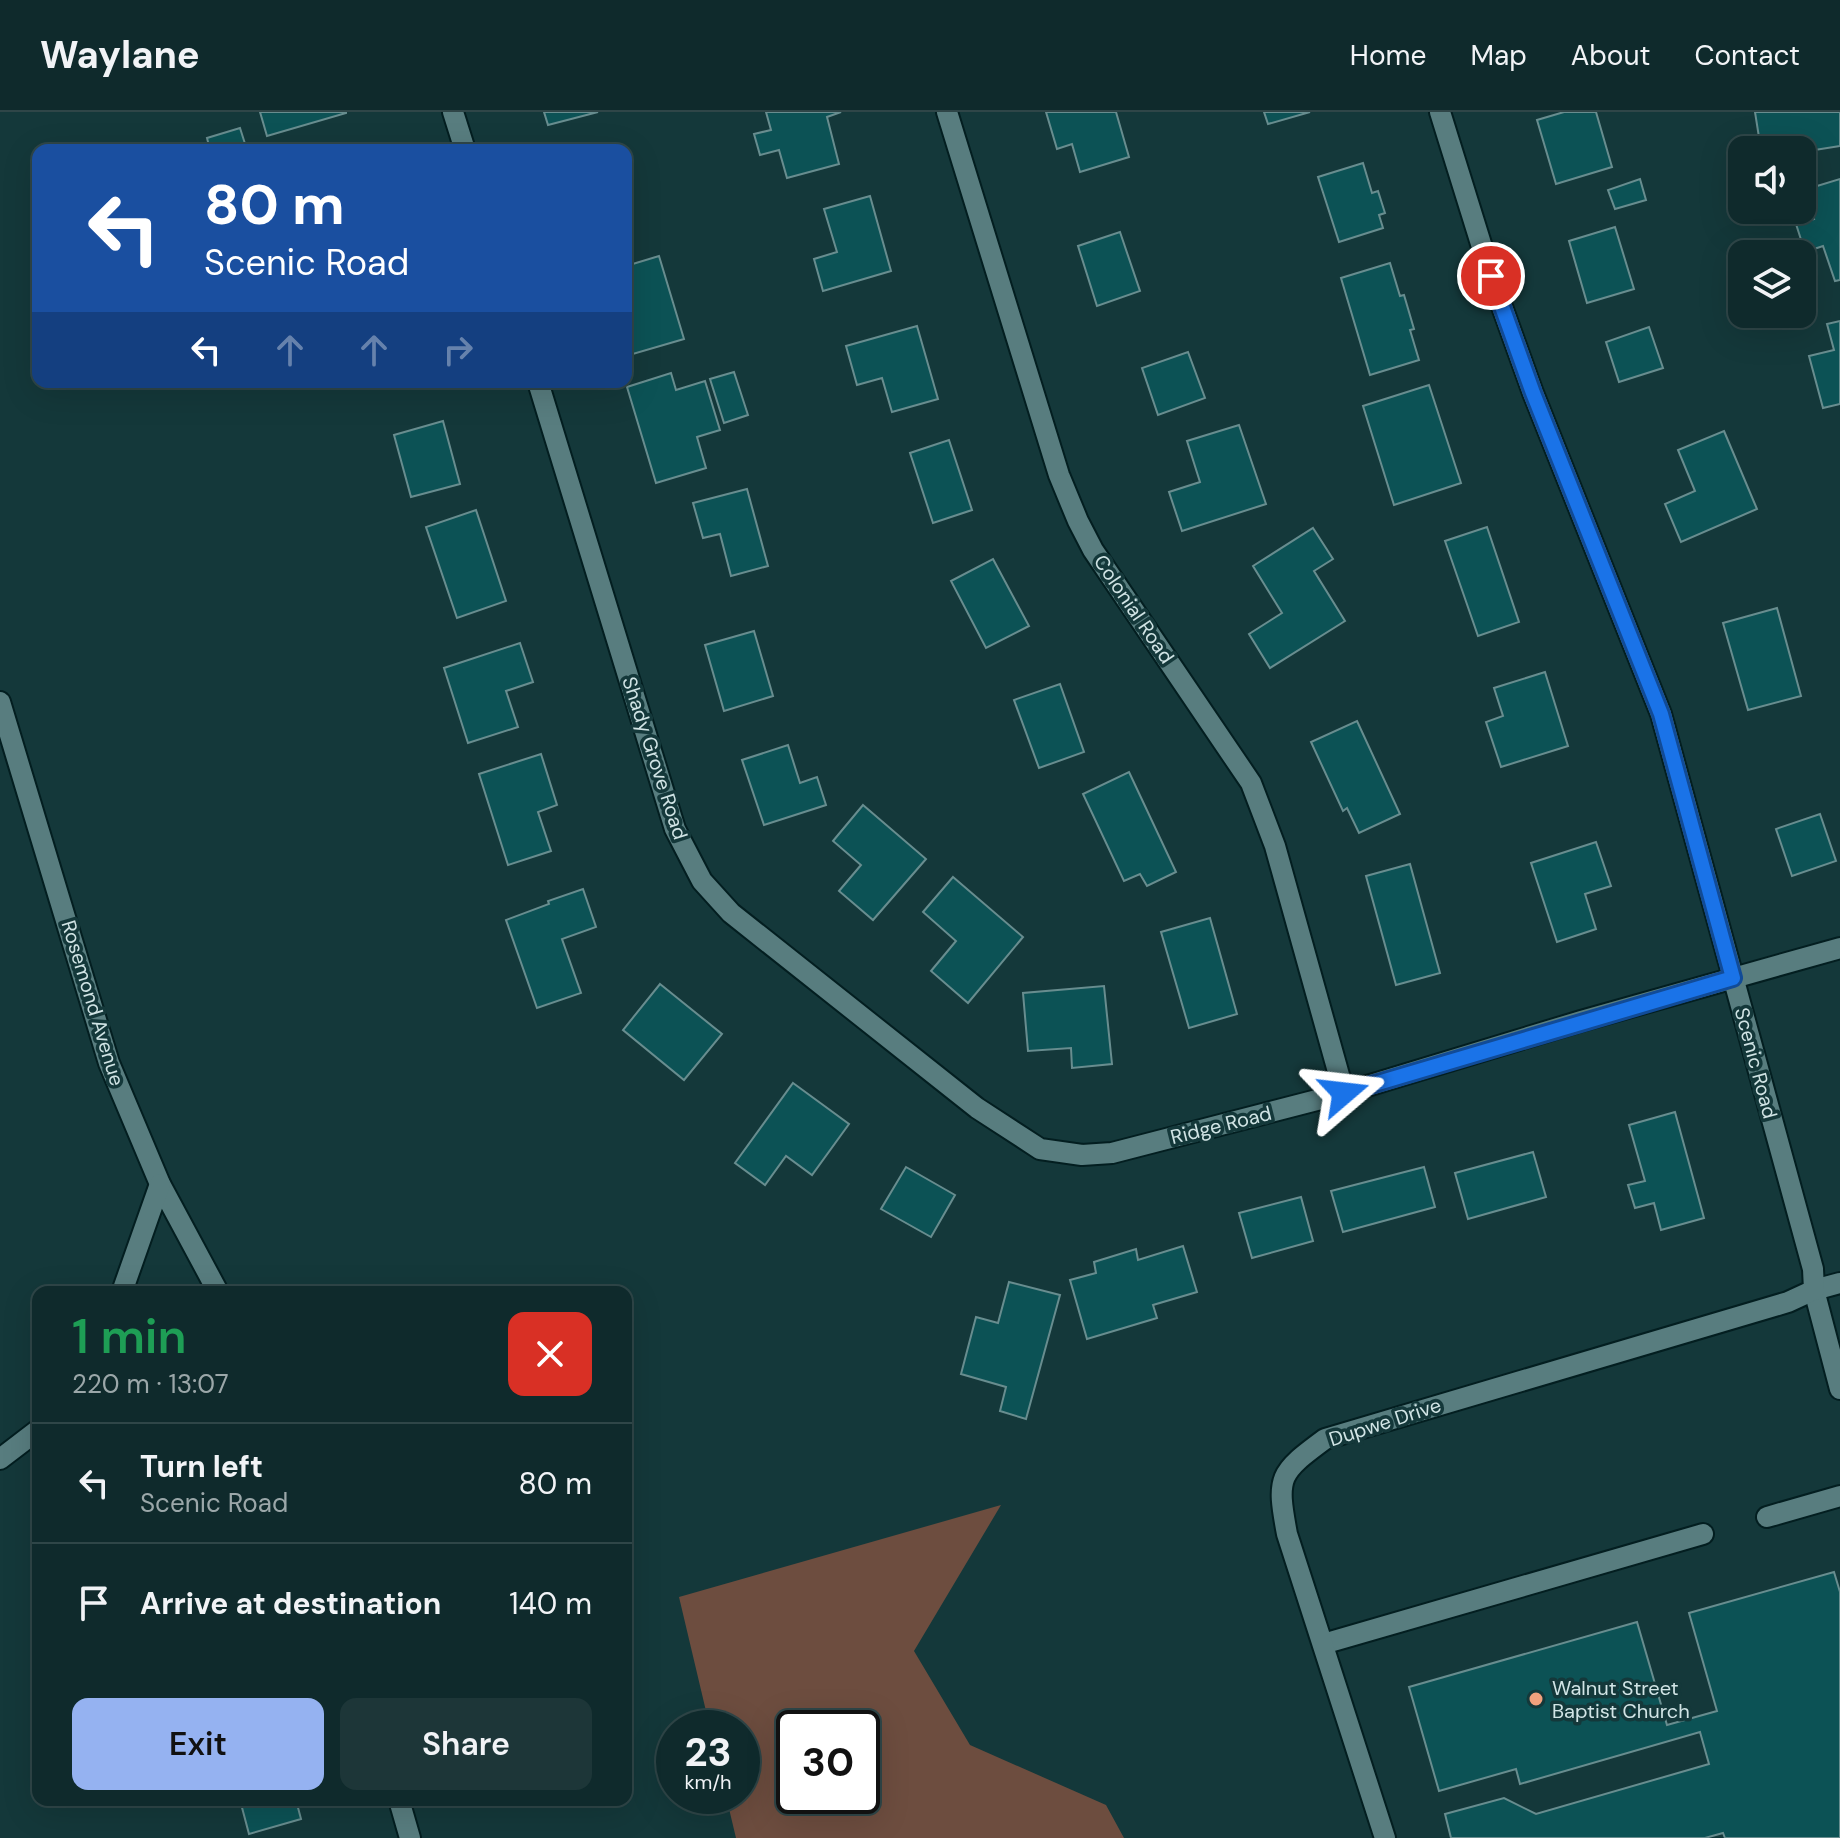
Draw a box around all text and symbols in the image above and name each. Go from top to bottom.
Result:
text: Waylane [40,30,200,80]
text: Home [1350,37,1426,74]
text: Map [1470,37,1527,74]
text: About [1571,37,1650,74]
text: Contact [1694,37,1800,74]
map controls [1728,136,1816,328]
button: sound [1728,136,1816,224]
text: 80 m [204,168,345,241]
icon: left [72,176,176,280]
text: Scenic Road [204,239,409,286]
button: layers [1728,240,1816,328]
pin [1457,242,1525,310]
icon: arrive [1469,254,1513,298]
icon: left [184,328,228,372]
icon: ahead [268,328,312,372]
icon: ahead [352,328,396,372]
icon: right [436,328,480,372]
street label: Colonial Road [1088,549,1180,669]
street label: Shady Grove Road [616,673,694,843]
street label: Rosemond Avenue [55,917,131,1089]
street label: Scenic Road [1729,1005,1783,1121]
position arrow [1302,1051,1386,1135]
street label: Ridge Road [1168,1100,1274,1150]
text: 1 min [72,1305,187,1368]
button: close [508,1312,592,1396]
text: 220 m · 13:07 [72,1367,229,1401]
street label: Dupwe Drive [1326,1392,1444,1452]
text: Turn left [140,1447,263,1486]
icon: left [72,1461,116,1505]
text: 80 m [519,1464,592,1503]
text: Scenic Road [140,1486,288,1520]
icon: arrive [72,1581,116,1625]
text: Arrive at destination [140,1584,441,1623]
text: 140 m [509,1584,592,1623]
place label: Walnut Street Baptist Church [1552,1675,1690,1724]
marker: Walnut Street Baptist Church [1527,1690,1545,1708]
button: Exit [72,1698,324,1790]
button: Share [340,1698,592,1790]
speed limit sign: 30 [776,1710,880,1814]
text: 23 [684,1726,732,1778]
text: km/h [684,1769,732,1795]

